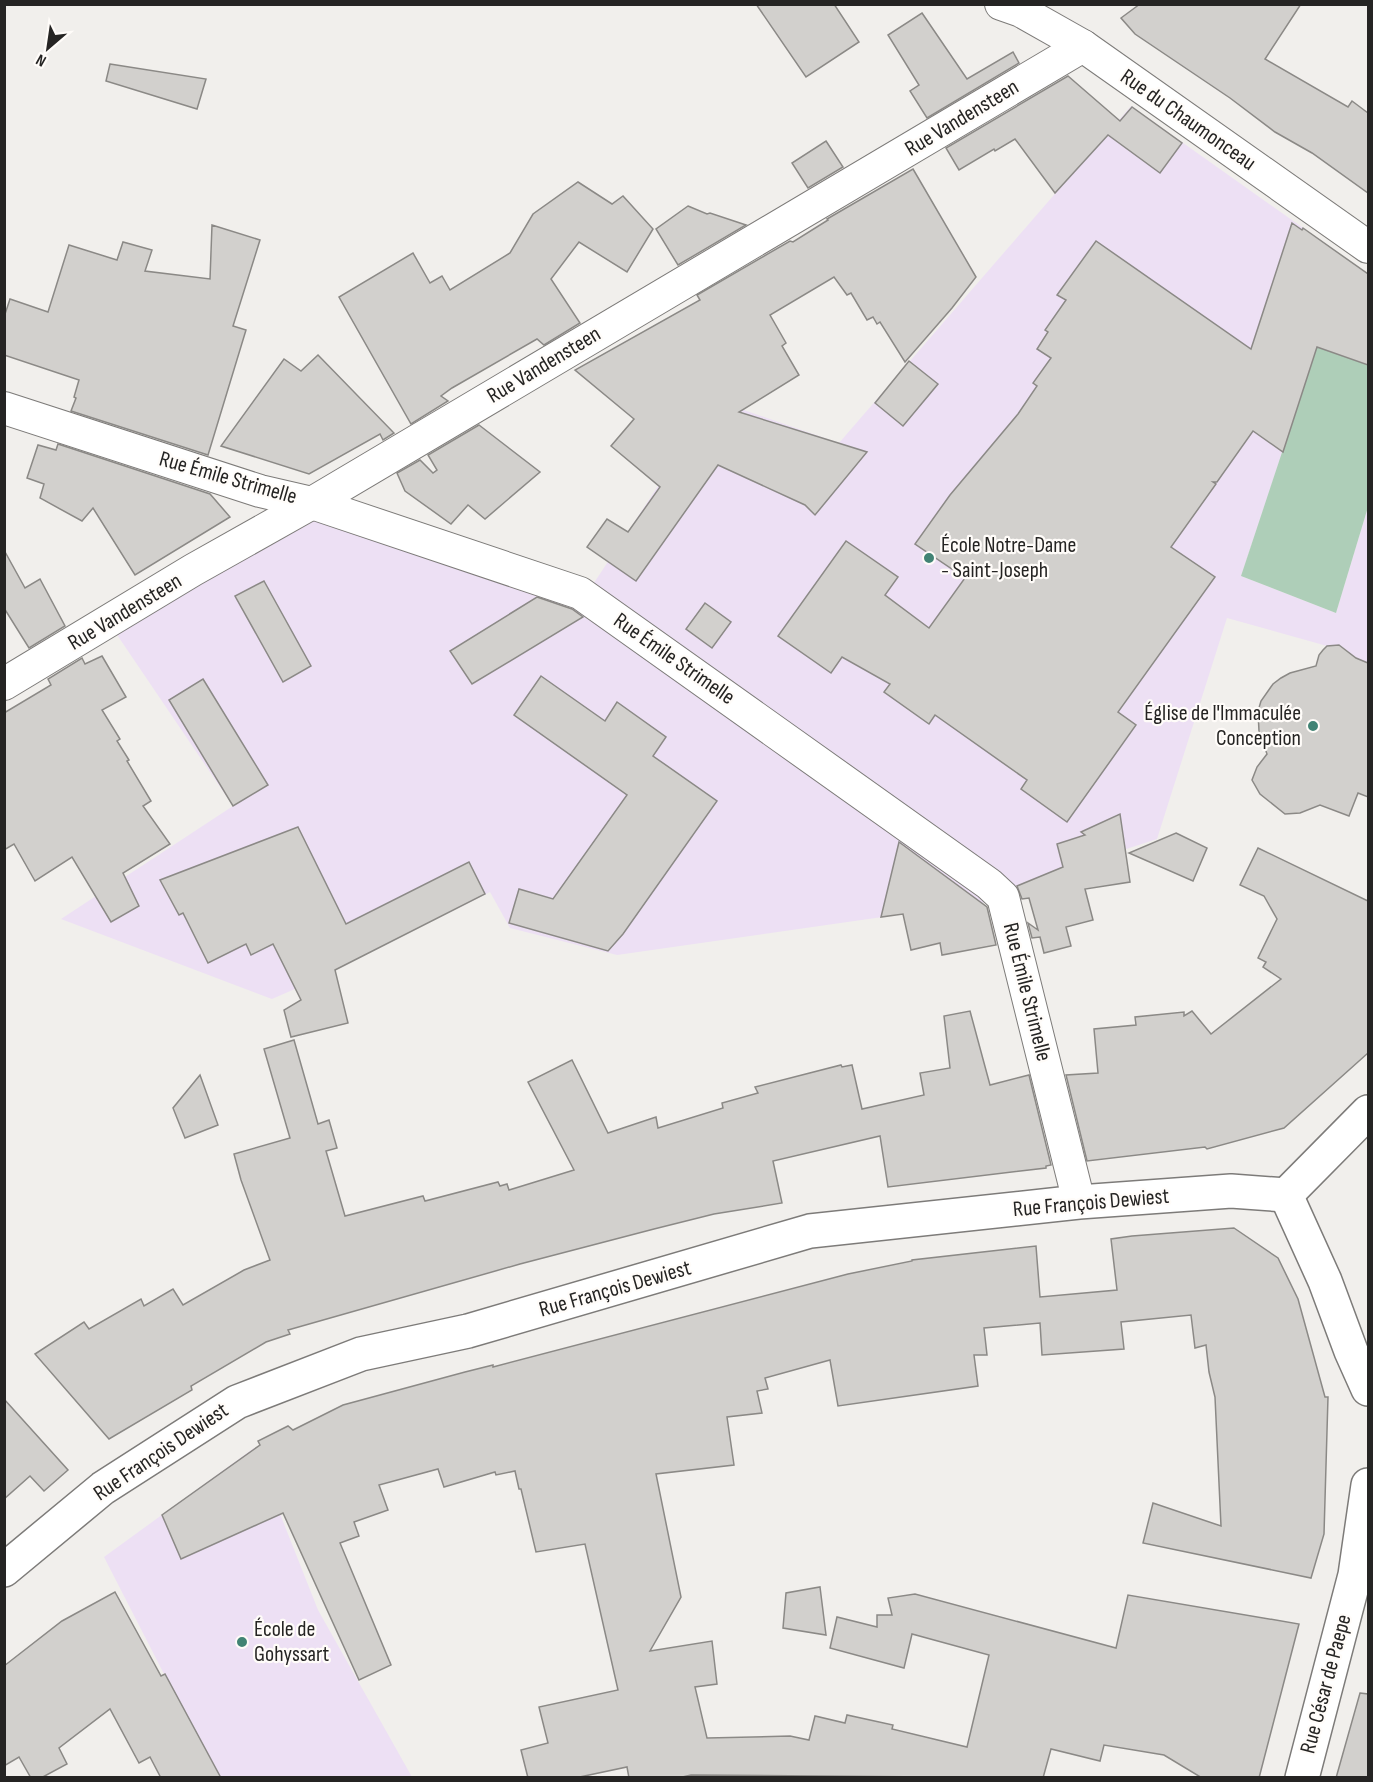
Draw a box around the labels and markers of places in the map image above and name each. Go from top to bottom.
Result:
place label: École Notre-Dame - Saint-Joseph [941,532,1076,584]
marker: École Notre-Dame - Saint-Joseph [922,551,936,565]
place label: Église de l'Immaculée Conception [1144,700,1301,752]
marker: Église de l'Immaculée Conception [1306,719,1320,733]
place label: École de Gohyssart [254,1616,330,1668]
marker: École de Gohyssart [235,1635,249,1649]

